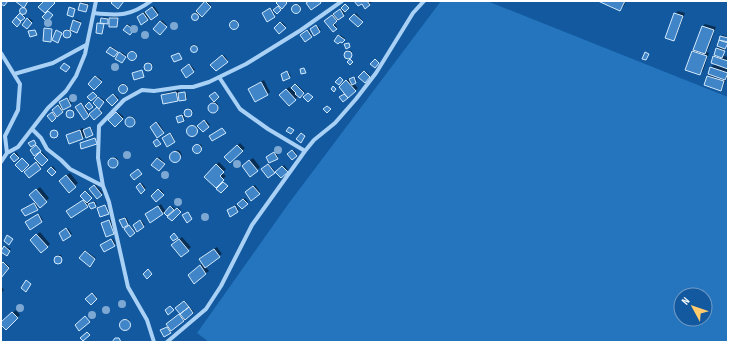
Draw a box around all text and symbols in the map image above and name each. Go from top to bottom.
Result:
north arrow [673,287,713,327]
text: N [679,294,693,307]

